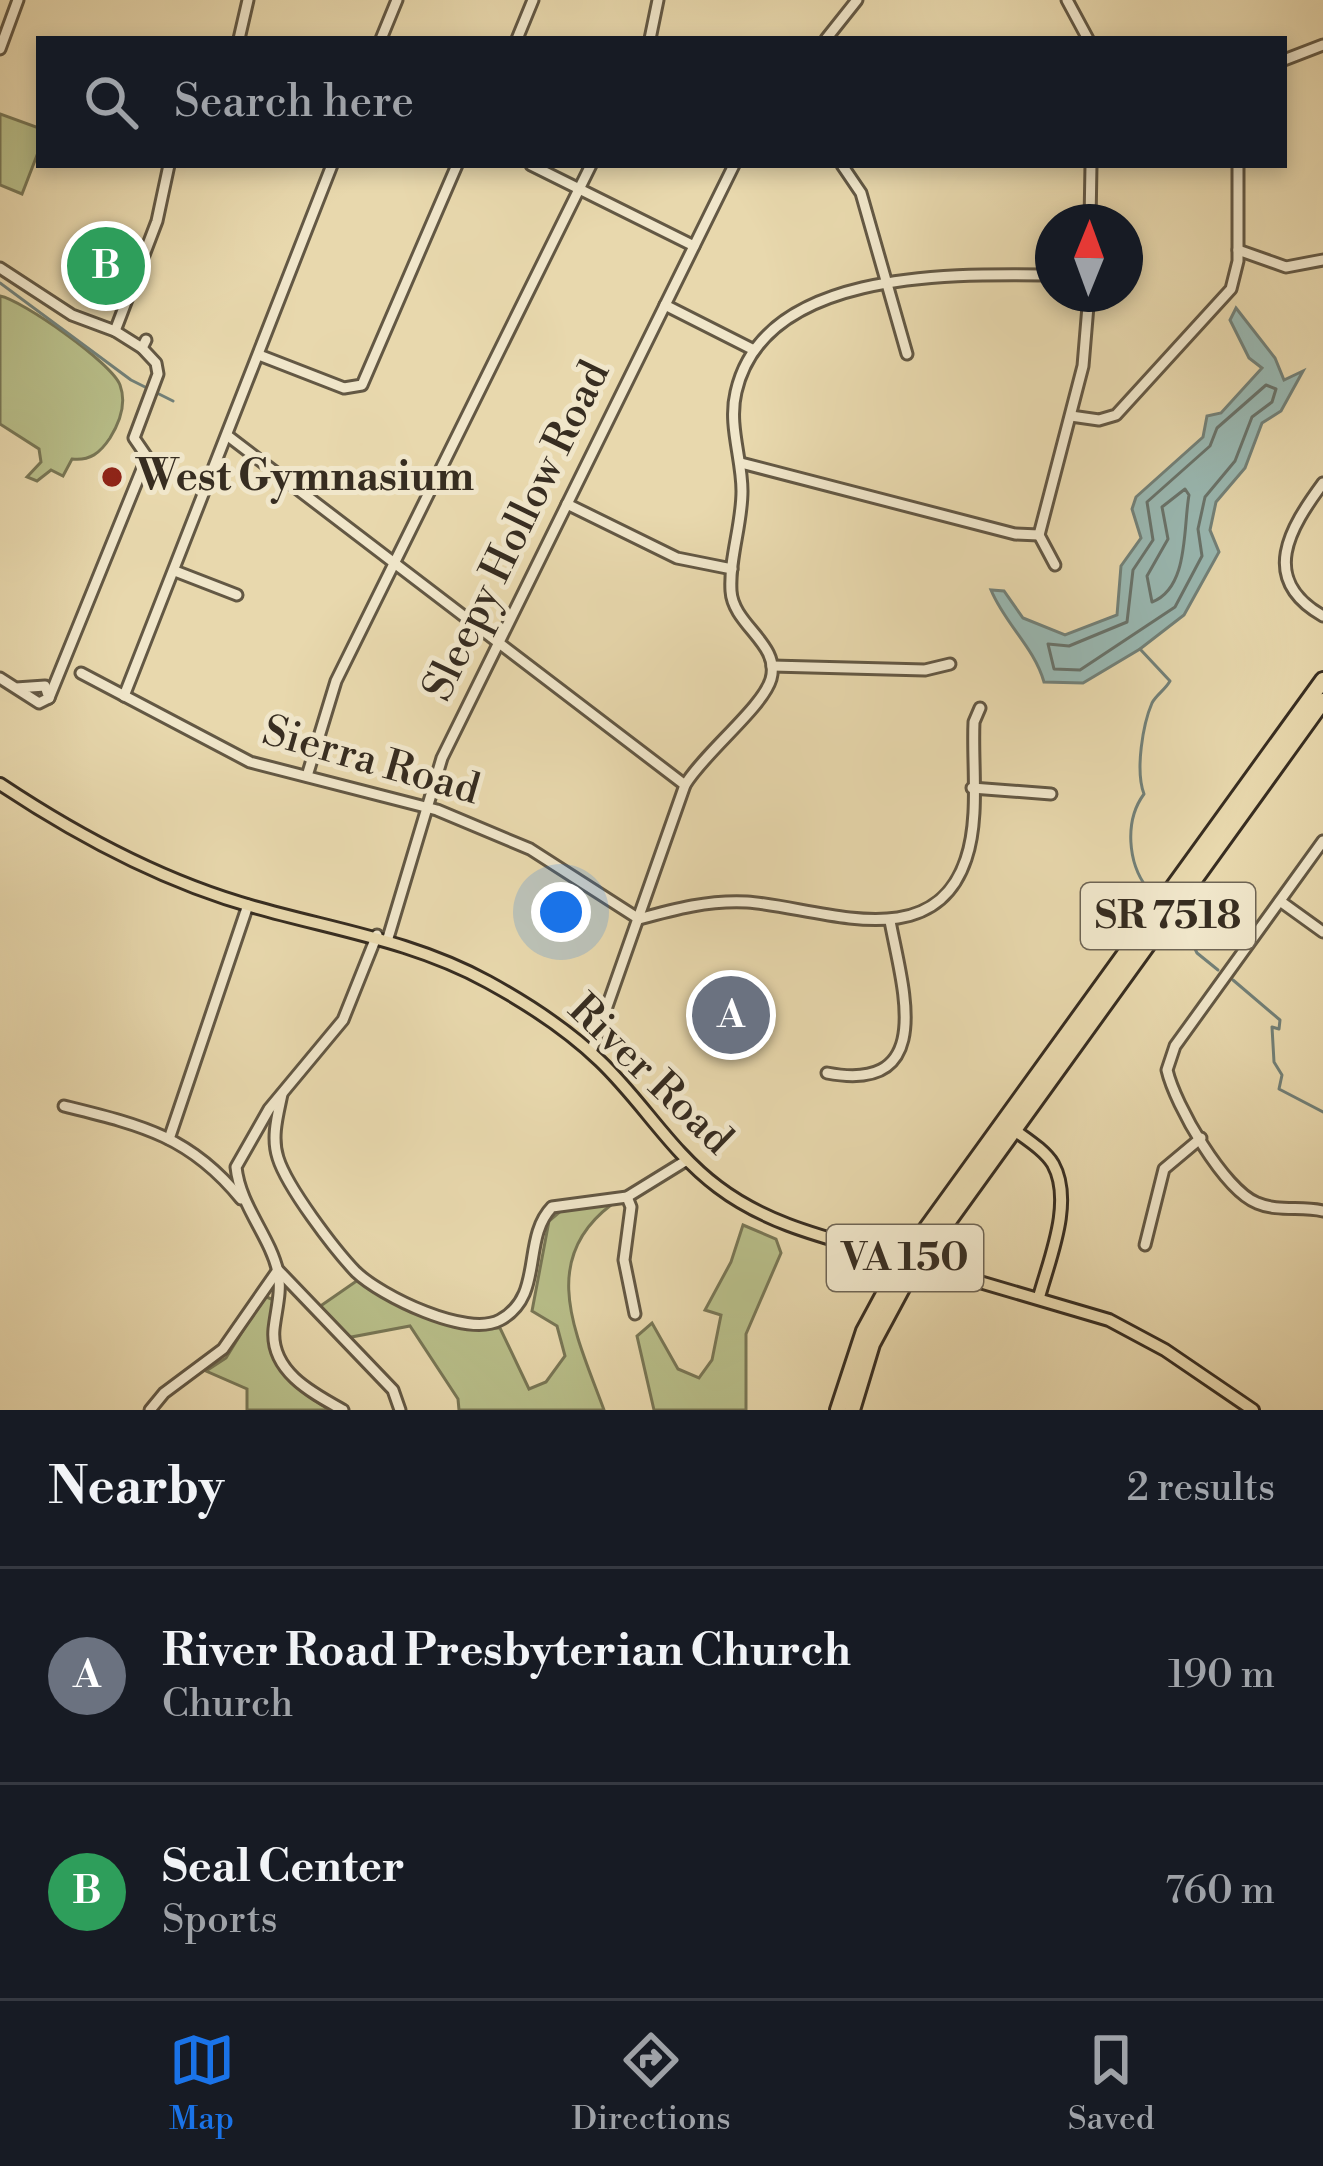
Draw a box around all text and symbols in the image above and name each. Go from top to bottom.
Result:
search box [36,36,1287,168]
icon: search [78,69,144,135]
text: Search here [174,74,414,131]
north arrow [1035,204,1143,312]
pin: B [67,221,145,311]
street label: Sleepy Hollow Road [412,352,623,710]
place label: West Gymnasium [135,451,474,504]
marker: West Gymnasium [99,464,125,490]
street label: Sierra Road [256,705,486,817]
your location [531,882,591,942]
road number: SR 7518 [1081,883,1255,949]
pin: A [692,970,770,1060]
street label: River Road [557,984,744,1167]
road number: VA 150 [827,1225,983,1291]
text: Nearby [48,1456,224,1520]
text: 2 results [1127,1464,1275,1513]
text: River Road Presbyterian Church [162,1623,851,1680]
text: A [73,1651,101,1700]
text: 190 m [1168,1651,1275,1700]
text: Church [162,1680,293,1729]
text: Seal Center [162,1839,405,1896]
text: B [72,1867,102,1916]
text: 760 m [1165,1867,1275,1916]
text: Sports [162,1896,278,1945]
tab: Map [169,2027,235,2140]
tab: Directions [572,2027,731,2140]
tab: Saved [1068,2027,1154,2140]

